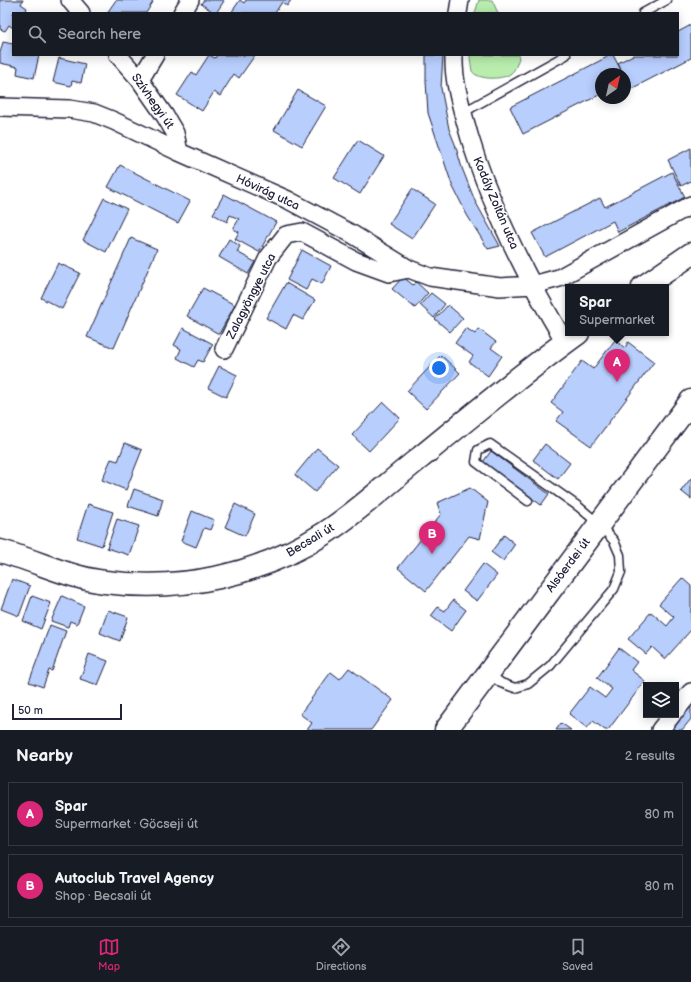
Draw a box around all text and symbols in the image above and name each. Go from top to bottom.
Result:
search box [12,12,679,56]
icon: search [26,23,48,45]
text: Search here [58,25,141,44]
north arrow [595,68,631,104]
street label: Szívhegyi út [128,71,177,132]
street label: Kodály Zoltán utca [469,155,522,252]
street label: Hóvirág utca [234,171,302,214]
street label: Zalagyöngye utca [223,251,280,343]
popup [565,284,669,336]
text: Spar [579,293,611,312]
text: Supermarket [579,312,655,328]
pin: A [604,349,630,382]
your location [429,358,449,378]
street label: Becsali út [283,520,337,561]
pin: B [419,521,445,554]
street label: Alsóerdei út [543,535,594,595]
map controls [643,682,679,718]
button: layers [643,682,679,718]
scale bar [12,702,122,721]
text: 50 m [18,704,43,717]
text: Nearby [16,746,73,766]
text: 2 results [625,748,675,764]
text: Spar [55,797,87,816]
text: A [26,806,34,822]
text: 80 m [645,806,674,822]
text: Supermarket · Göcseji út [55,816,198,832]
text: Autoclub Travel Agency [55,869,214,888]
text: B [25,878,35,894]
text: 80 m [645,878,674,894]
text: Shop · Becsali út [55,888,151,904]
tab: Map [98,936,120,973]
tab: Directions [316,936,366,973]
tab: Saved [562,936,593,973]

